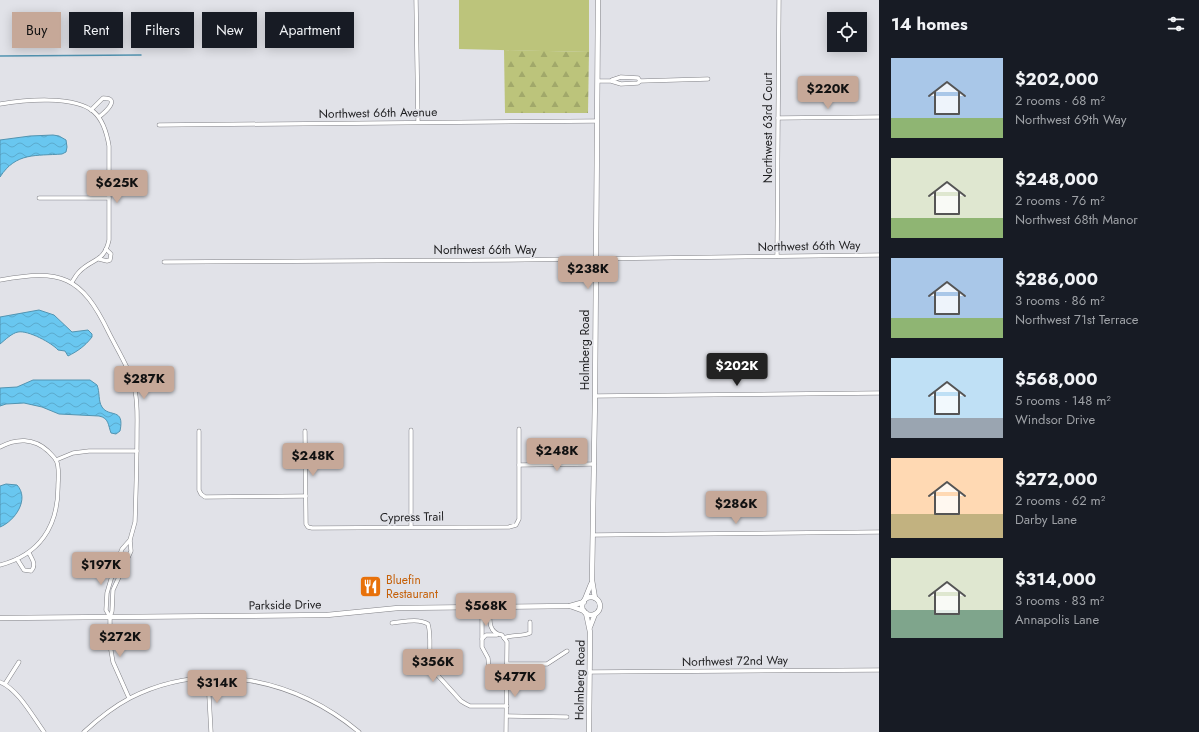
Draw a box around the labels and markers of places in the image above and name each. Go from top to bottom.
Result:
pin: $220K [800,76,856,110]
pin: $625K [89,170,145,204]
pin: $238K [560,256,616,290]
pin: $202K [709,353,765,387]
pin: $287K [116,366,172,400]
pin: $248K [529,438,585,472]
pin: $248K [285,443,341,477]
pin: $286K [708,491,764,525]
pin: $197K [73,552,129,586]
place label: Bluefin Restaurant [386,571,438,603]
restaurant icon: Bluefin Restaurant [357,574,383,600]
pin: $568K [458,593,514,627]
pin: $272K [92,624,148,658]
pin: $356K [405,649,461,683]
pin: $477K [487,664,543,698]
pin: $314K [189,670,245,704]

